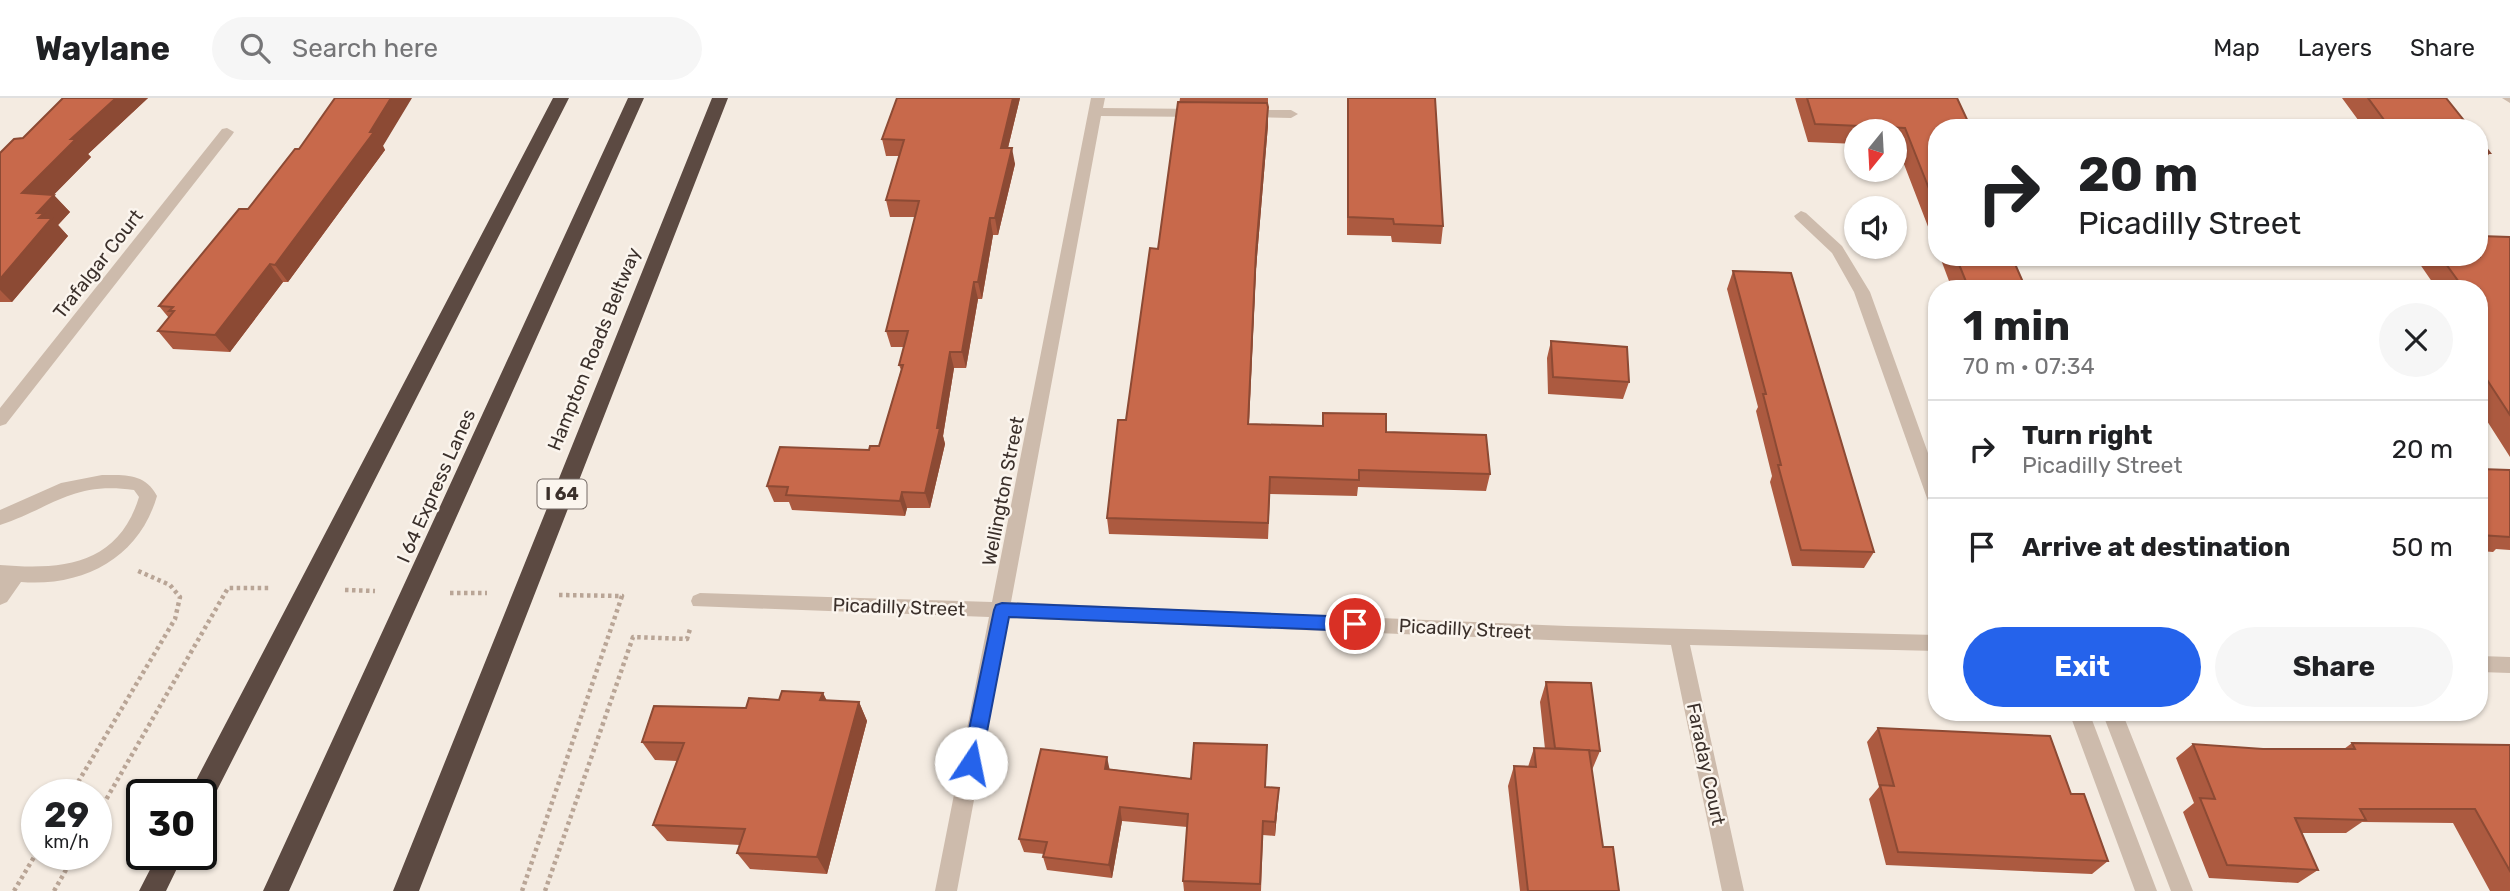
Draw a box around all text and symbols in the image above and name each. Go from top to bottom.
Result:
search box [212,17,702,80]
text: Waylane [35,29,170,68]
icon: search [236,29,274,67]
text: Search here [292,33,438,64]
text: Map [2213,34,2260,62]
text: Layers [2298,34,2372,62]
text: Share [2410,34,2475,62]
north arrow [1844,119,1908,182]
map controls [1844,119,1907,259]
text: 20 m [2078,145,2199,203]
icon: right [1963,147,2054,238]
button: sound [1844,196,1907,259]
street label: Trafalgar Court [48,204,148,323]
text: Picadilly Street [2078,204,2301,242]
street label: Hampton Roads Beltway [543,244,645,454]
text: 1 min [1963,301,2070,351]
button: close [2379,303,2453,377]
text: 70 m · 07:34 [1963,352,2095,380]
street label: I 64 Express Lanes [392,406,480,566]
street label: Wellington Street [977,414,1029,568]
text: Turn right [2022,420,2152,451]
icon: right [1963,430,2001,468]
text: 20 m [2392,434,2453,465]
text: Picadilly Street [2022,451,2182,479]
road number: I 64 [538,480,586,508]
icon: arrive [1963,528,2001,566]
text: Arrive at destination [2022,532,2290,563]
text: 50 m [2392,532,2453,563]
street label: Picadilly Street [832,593,966,621]
pin [1325,594,1385,654]
icon: arrive [1336,605,1374,643]
street label: Picadilly Street [1398,614,1532,644]
button: Exit [1963,627,2201,707]
button: Share [2215,627,2453,707]
street label: Faraday Court [1682,701,1730,828]
position arrow [934,726,1008,800]
speed limit sign: 30 [126,779,217,870]
text: 29 [44,794,89,836]
text: km/h [44,831,89,853]

